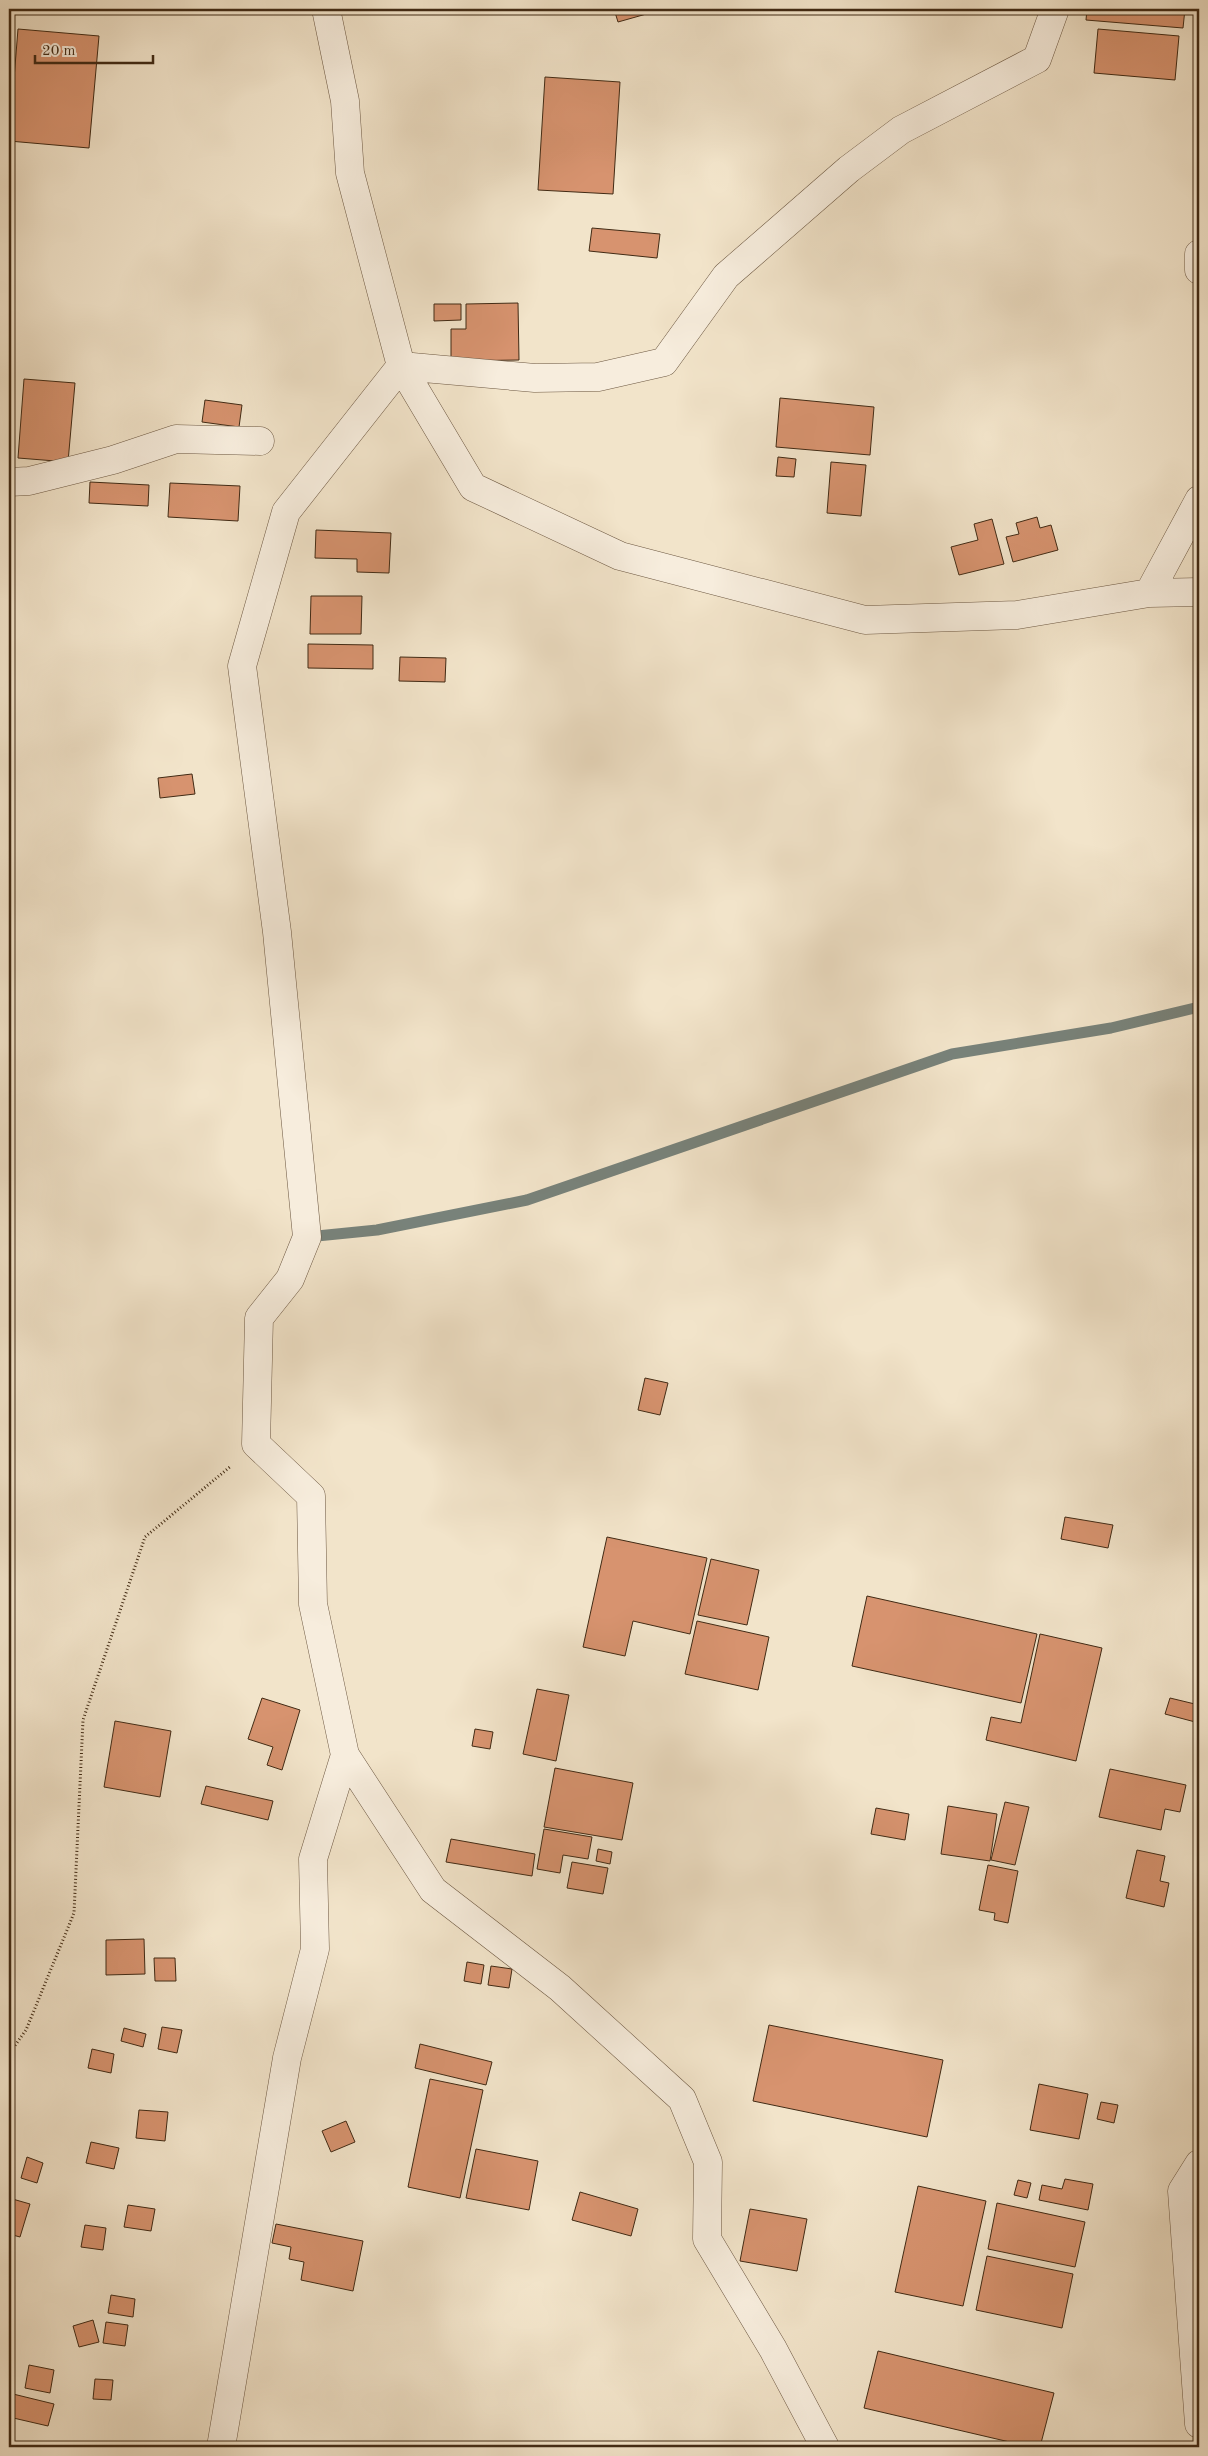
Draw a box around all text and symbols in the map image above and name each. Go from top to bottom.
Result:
scale bar [35,32,152,64]
text: 20 m [42,44,76,59]

